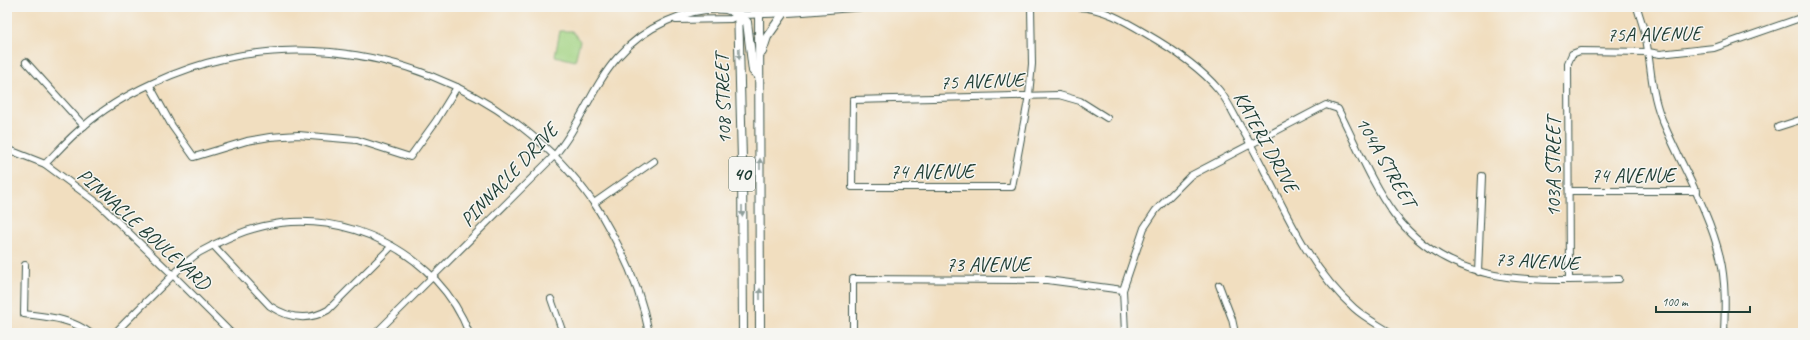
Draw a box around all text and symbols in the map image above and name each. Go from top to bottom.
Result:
street label: 75A AVENUE [1607,21,1704,47]
one-way arrow [736,48,742,61]
street label: 108 STREET [709,49,737,145]
street label: 75 AVENUE [940,67,1027,95]
street label: KATERI DRIVE [1228,87,1306,200]
street label: 104A STREET [1350,112,1424,215]
street label: 103A STREET [1541,113,1566,217]
street label: PINNACLE DRIVE [455,116,565,232]
road number: 40 [729,157,755,191]
one-way arrow [757,157,763,170]
street label: 74 AVENUE [890,159,976,184]
street label: PINNACLE BOULEVARD [72,163,217,296]
street label: 74 AVENUE [1591,163,1677,188]
one-way arrow [739,205,745,218]
street label: 73 AVENUE [1495,246,1582,276]
street label: 73 AVENUE [946,252,1032,277]
one-way arrow [757,287,763,300]
scale bar [1656,288,1750,314]
text: 100 m [1662,294,1689,310]

